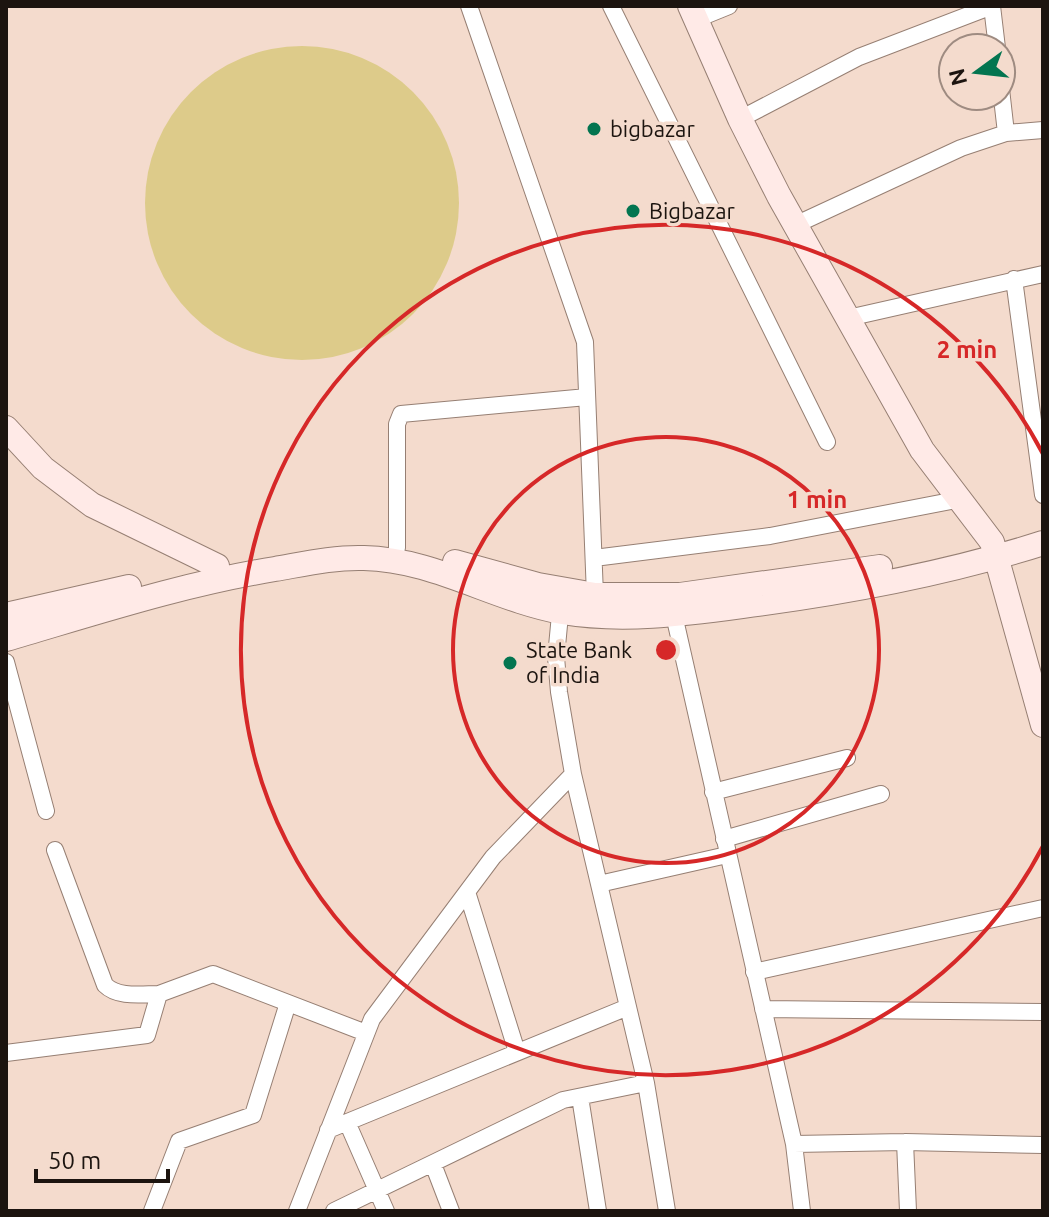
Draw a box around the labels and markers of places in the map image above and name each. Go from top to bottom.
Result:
place label: bigbazar [610,116,695,141]
marker: bigbazar [585,120,603,138]
place label: Bigbazar [649,198,736,223]
marker: Bigbazar [624,202,642,220]
centre of rings [652,636,680,664]
place label: State Bank of India [526,637,632,687]
marker: State Bank of India [501,654,519,672]

